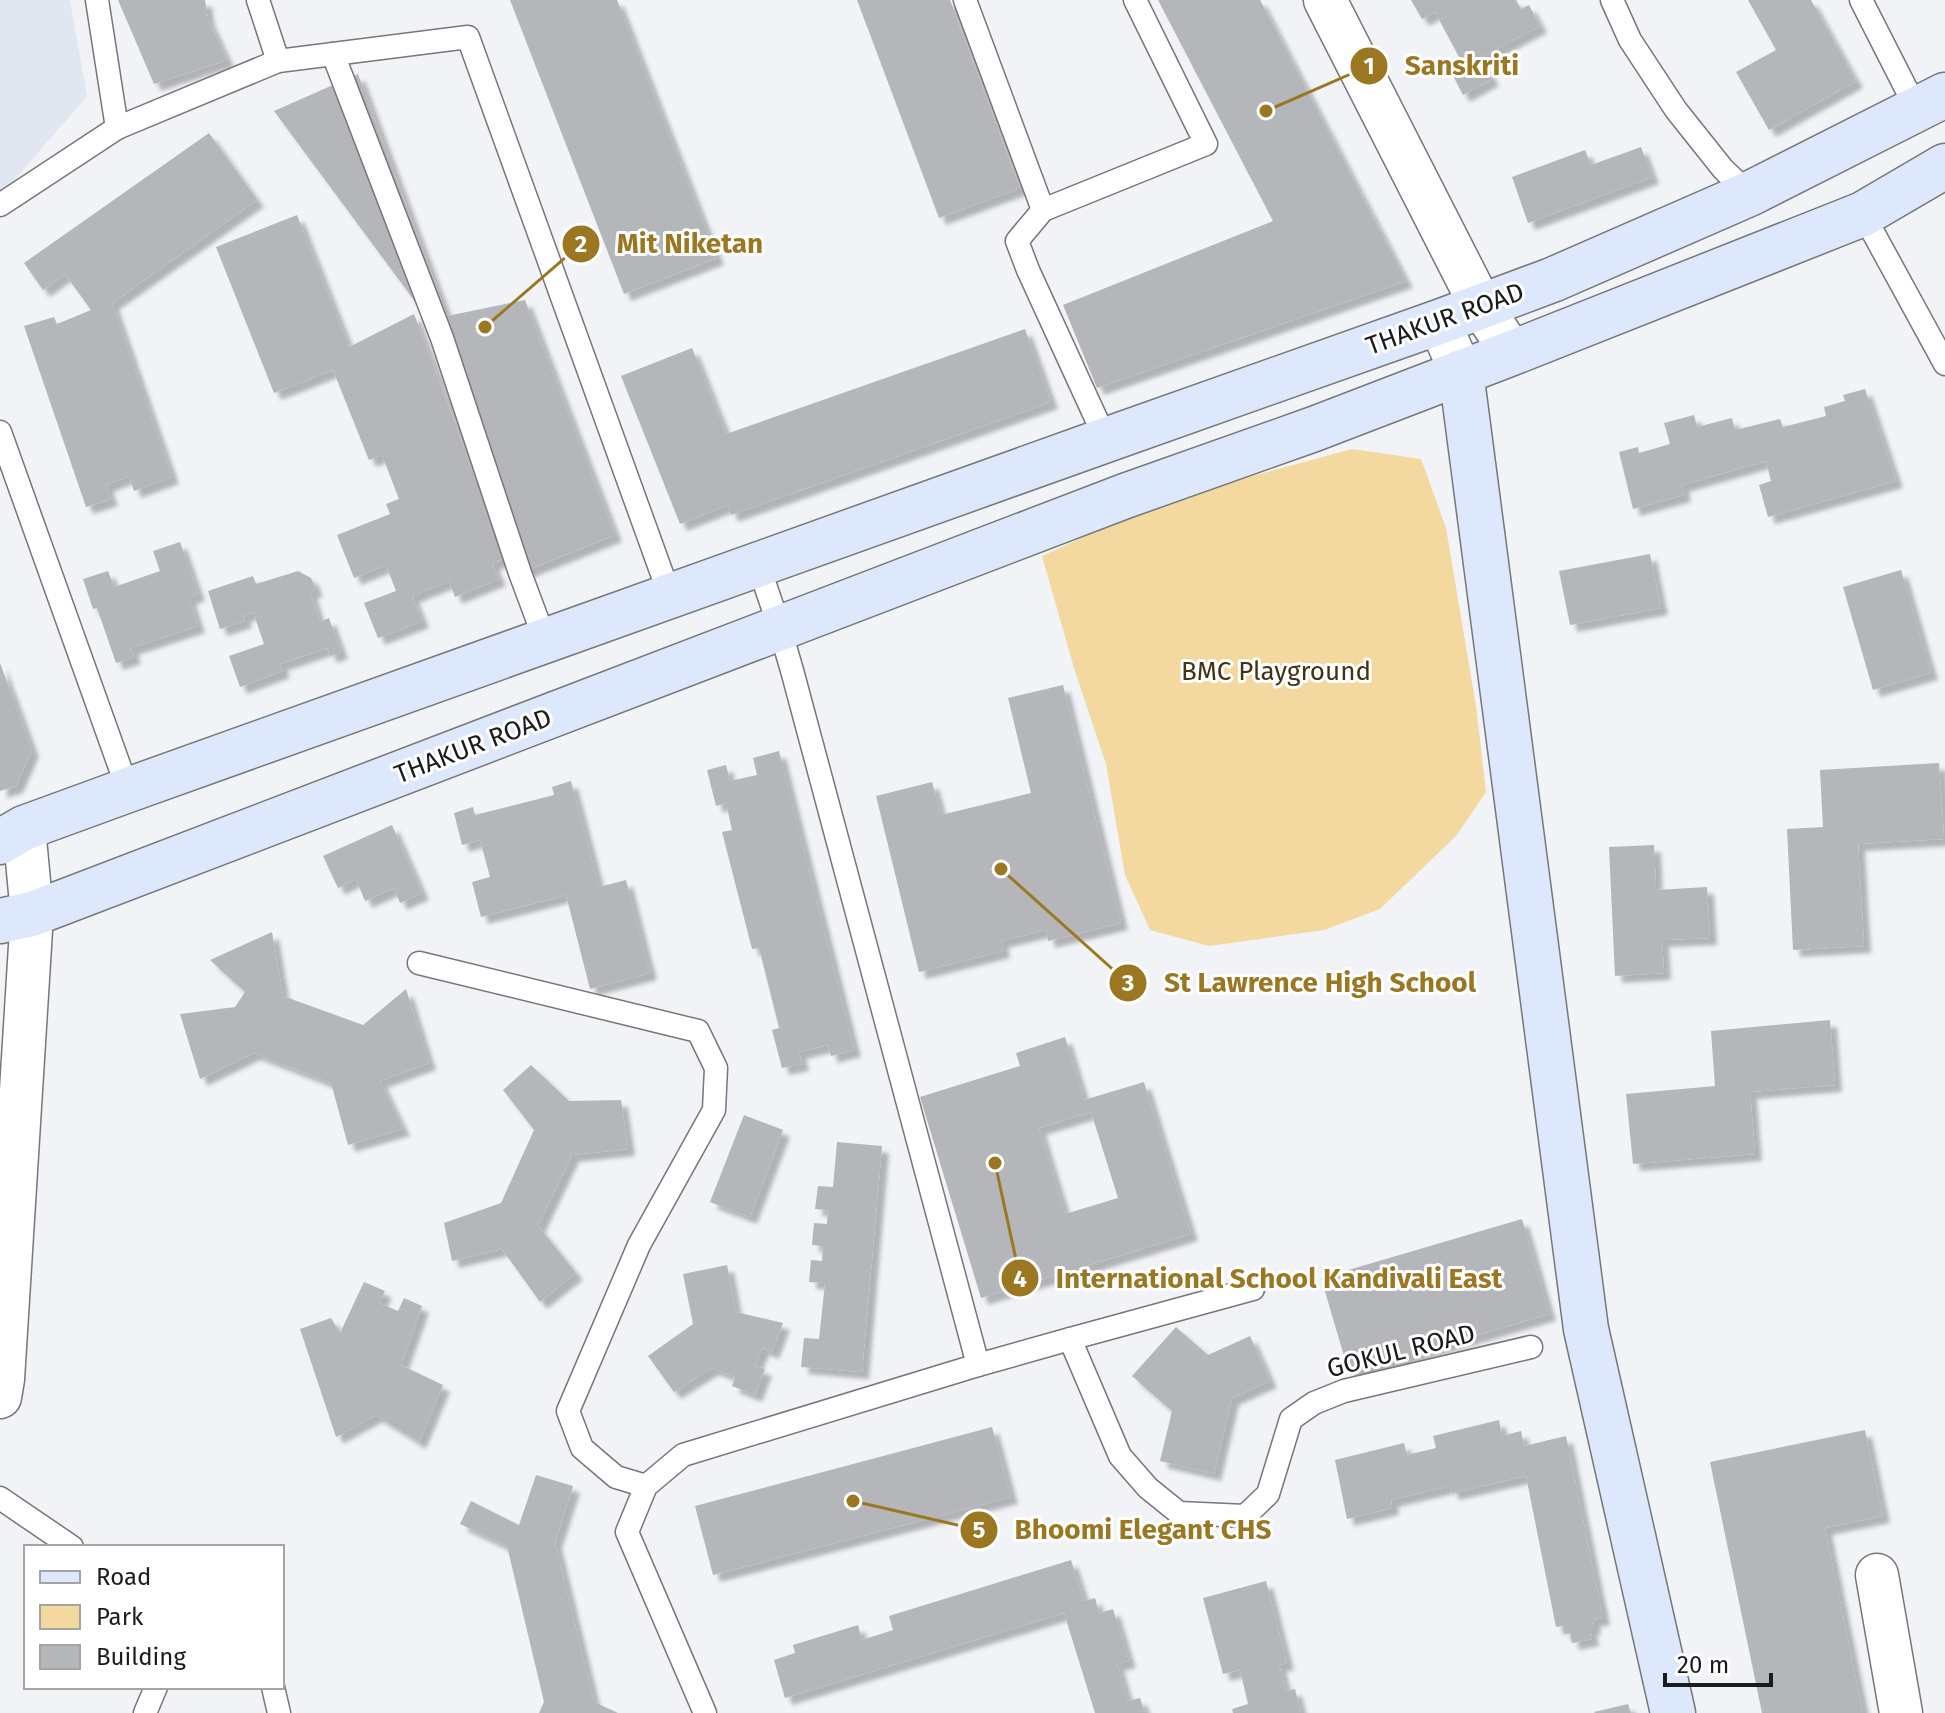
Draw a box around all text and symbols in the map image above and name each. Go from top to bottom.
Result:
callout: Sanskriti [1349,40,1535,92]
text: Sanskriti [1405,49,1519,82]
text: 1 [1363,52,1375,80]
callout: Mit Niketan [561,218,779,270]
text: Mit Niketan [617,227,763,260]
text: 2 [575,230,587,258]
street label: THAKUR ROAD [1362,276,1528,362]
park label: BMC Playground [1181,656,1371,687]
street label: THAKUR ROAD [390,702,556,790]
callout: St Lawrence High School [1108,957,1492,1009]
text: St Lawrence High School [1164,966,1477,999]
text: 3 [1121,969,1134,997]
callout: International School Kandivali East [1000,1252,1518,1304]
text: International School Kandivali East [1056,1262,1503,1295]
text: 4 [1013,1265,1027,1293]
street label: GOKUL ROAD [1324,1318,1478,1384]
callout: Bhoomi Elegant CHS [959,1504,1288,1556]
text: Bhoomi Elegant CHS [1015,1513,1271,1546]
text: 5 [973,1516,986,1544]
legend [24,1545,284,1689]
text: Road [96,1563,151,1591]
text: Park [96,1603,144,1631]
scale bar [1665,1637,1771,1687]
text: Building [96,1643,186,1671]
text: 20 m [1677,1651,1729,1679]

